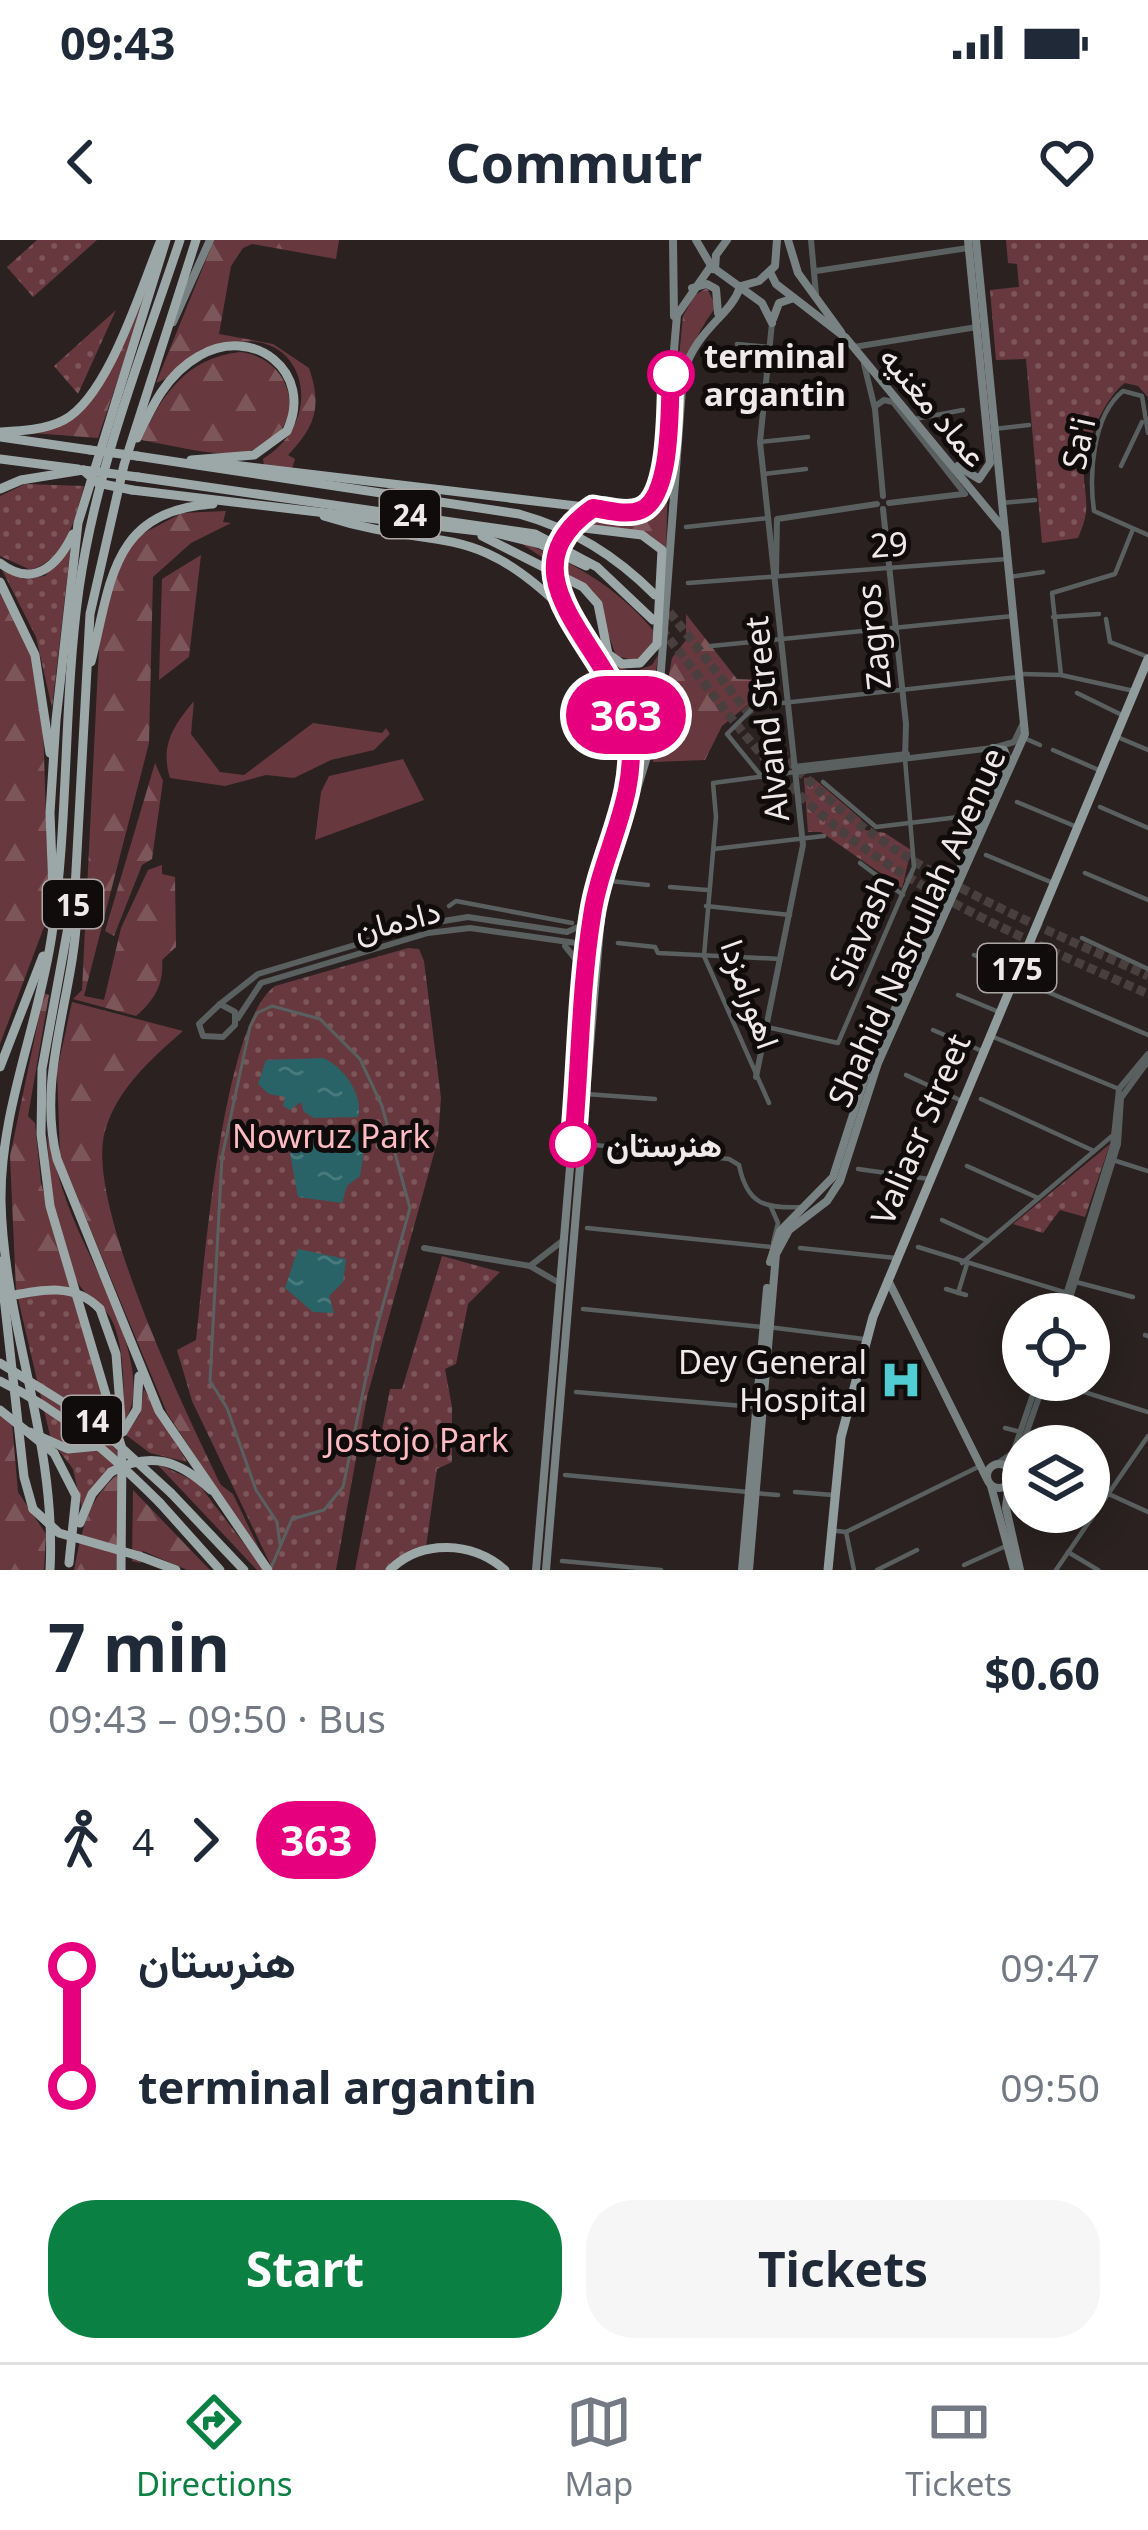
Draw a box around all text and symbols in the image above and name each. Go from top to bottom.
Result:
text: 09:43 [60,12,176,73]
text: Commutr [446,125,702,199]
icon: back [48,129,114,195]
icon: heart [1034,129,1100,195]
place label: terminal argantin [704,333,846,416]
street label: عماد مغنیه [870,336,998,476]
marker: terminal argantin [649,352,693,396]
street label: Sa'i [1051,413,1105,473]
road number: 24 [380,490,440,538]
street label: 29 [869,520,909,568]
street label: Zagros [845,582,901,692]
street label: Alvand Street [733,614,799,824]
line badge: 363 [557,676,695,754]
text: 363 [590,686,662,743]
street label: Shahid Nasrullah Avenue [816,740,1016,1114]
street label: Siavash [818,868,904,992]
road number: 15 [43,880,103,928]
street label: دادمان [349,888,445,952]
street label: اهورامزدا [711,933,791,1055]
road number: 175 [978,944,1056,992]
street label: Valiasr Street [860,1027,980,1231]
park label: Nowruz Park [232,1113,430,1158]
marker: هنرستان [551,1122,595,1166]
place label: هنرستان [606,1122,722,1167]
map controls [1002,1293,1110,1533]
button: locate [1002,1293,1110,1401]
place label: Dey General Hospital [678,1339,867,1422]
hospital icon: Dey General Hospital [878,1357,924,1403]
road number: 14 [62,1396,122,1444]
park label: Jostojo Park [322,1417,509,1462]
button: layers [1002,1425,1110,1533]
text: 7 min [48,1601,230,1691]
text: $0.60 [984,1642,1100,1703]
text: 09:43 – 09:50 · Bus [48,1691,386,1744]
icon: walk [48,1807,114,1873]
icon: forward [172,1807,238,1873]
text: 363 [280,1811,352,1868]
text: 4 [132,1814,154,1867]
text: هنرستان [138,1930,296,1991]
text: 09:47 [1000,1940,1100,1993]
text: terminal argantin [138,2056,537,2117]
text: 09:50 [1000,2060,1100,2113]
button: Start [48,2200,562,2338]
button: Tickets [586,2200,1100,2338]
tab: Directions [136,2389,293,2506]
tab: Map [565,2389,633,2506]
tab: Tickets [905,2389,1012,2506]

